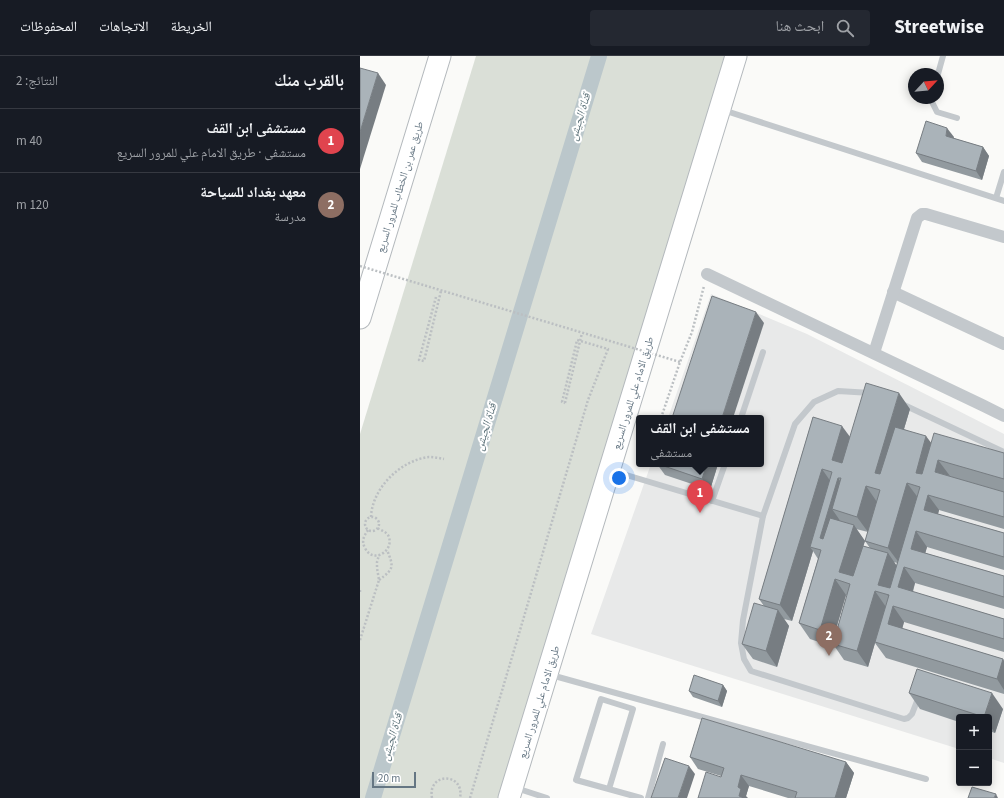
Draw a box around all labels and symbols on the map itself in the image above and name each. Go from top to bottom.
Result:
north arrow [908,68,944,104]
water label: قناة الجيش [565,90,596,143]
street label: طريق عمر بن الخطاب للمرور السريع [373,119,427,255]
street label: طريق الامام علي للمرور السريع [609,334,658,452]
water label: قناة الجيش [471,400,502,453]
your location [609,468,629,488]
pin: 1 [687,480,713,513]
pin: 2 [816,623,842,656]
street label: طريق الامام علي للمرور السريع [515,643,564,761]
water label: قناة الجيش [377,710,408,763]
scale bar [372,770,416,789]

